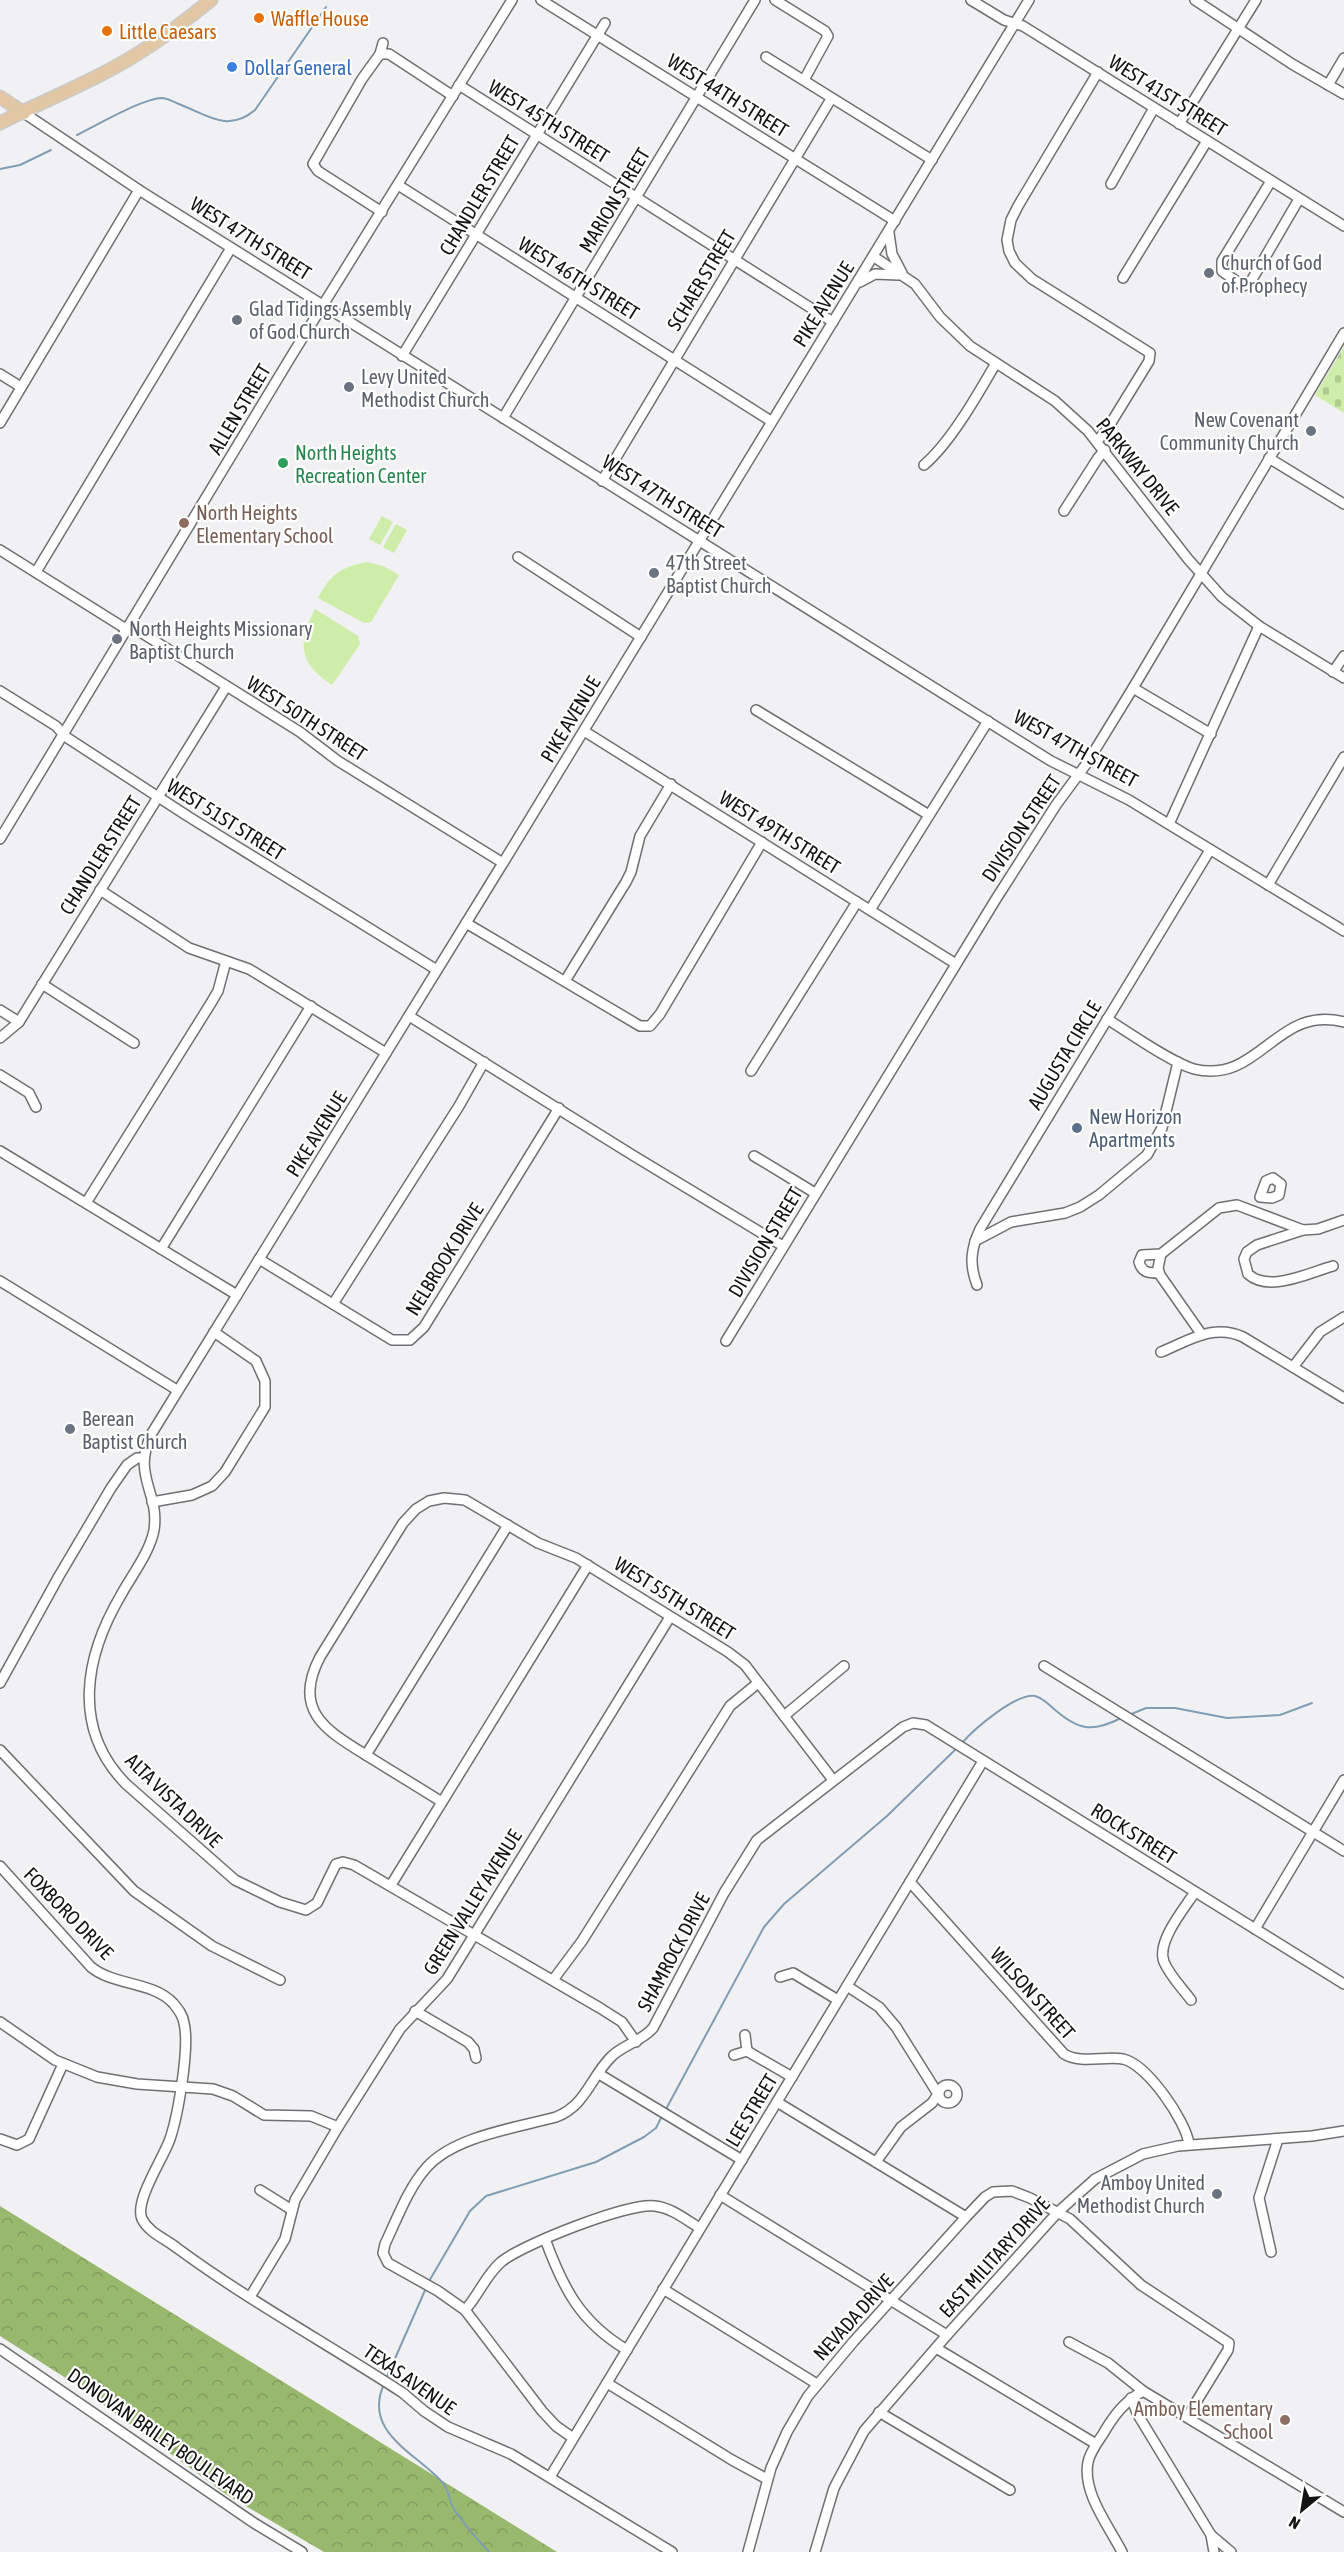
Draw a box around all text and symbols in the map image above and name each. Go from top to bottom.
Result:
place label: Waffle House [271,7,369,30]
marker: Waffle House [252,11,266,25]
place label: Little Caesars [119,20,216,43]
marker: Little Caesars [100,24,114,38]
street label: WEST 44TH STREET [663,49,793,141]
street label: WEST 41ST STREET [1105,50,1231,141]
place label: Dollar General [244,56,352,79]
marker: Dollar General [225,60,239,74]
street label: WEST 45TH STREET [484,75,614,167]
street label: CHANDLER STREET [434,131,524,259]
street label: MARION STREET [574,144,654,256]
street label: WEST 47TH STREET [186,192,316,284]
street label: SCHAER STREET [662,225,740,334]
street label: WEST 46TH STREET [514,232,644,324]
place label: Church of God of Prophecy [1221,251,1322,297]
street label: PIKE AVENUE [788,257,858,351]
marker: Church of God of Prophecy [1202,266,1216,280]
place label: Glad Tidings Assembly of God Church [249,297,412,343]
marker: Glad Tidings Assembly of God Church [230,313,244,327]
street label: ALLEN STREET [203,359,275,458]
place label: Levy United Methodist Church [361,365,489,411]
marker: Levy United Methodist Church [342,380,356,394]
place label: New Covenant Community Church [1160,408,1299,454]
street label: PARKWAY DRIVE [1092,413,1184,519]
marker: New Covenant Community Church [1304,424,1318,438]
place label: North Heights Recreation Center [295,441,427,487]
street label: WEST 47TH STREET [598,450,728,542]
marker: North Heights Recreation Center [276,456,290,470]
place label: North Heights Elementary School [196,501,334,547]
marker: North Heights Elementary School [177,516,191,530]
place label: 47th Street Baptist Church [666,551,772,597]
marker: 47th Street Baptist Church [647,566,661,580]
place label: North Heights Missionary Baptist Church [129,617,313,663]
marker: North Heights Missionary Baptist Church [110,632,124,646]
street label: WEST 50TH STREET [243,671,371,765]
street label: PIKE AVENUE [535,672,605,766]
street label: WEST 47TH STREET [1010,705,1142,792]
street label: DIVISION STREET [977,770,1065,886]
street label: WEST 51ST STREET [163,774,289,865]
street label: WEST 49TH STREET [715,786,845,878]
street label: CHANDLER STREET [54,791,146,919]
street label: AUGUSTA CIRCLE [1023,996,1106,1113]
street label: PIKE AVENUE [281,1087,351,1181]
place label: New Horizon Apartments [1089,1105,1182,1151]
marker: New Horizon Apartments [1070,1121,1084,1135]
street label: DIVISION STREET [723,1183,807,1301]
street label: NELBROOK DRIVE [400,1198,488,1319]
place label: Berean Baptist Church [82,1407,188,1453]
marker: Berean Baptist Church [63,1422,77,1436]
street label: WEST 55TH STREET [610,1552,740,1644]
street label: ALTA VISTA DRIVE [121,1748,227,1852]
street label: ROCK STREET [1087,1798,1181,1868]
street label: GREEN VALLEY AVENUE [418,1825,526,1979]
street label: FOXBORO DRIVE [20,1862,119,1964]
street label: SHAMROCK DRIVE [632,1888,714,2015]
street label: WILSON STREET [986,1943,1080,2044]
street label: LEE STREET [720,2069,782,2150]
place label: Amboy United Methodist Church [1077,2171,1205,2217]
marker: Amboy United Methodist Church [1210,2187,1224,2201]
street label: EAST MILITARY DRIVE [934,2192,1054,2322]
street label: NEVADA DRIVE [808,2269,898,2365]
street label: TEXAS AVENUE [360,2339,461,2419]
street label: DONOVAN BRILEY BOULEVARD [63,2363,259,2509]
place label: Amboy Elementary School [1134,2397,1274,2443]
marker: Amboy Elementary School [1278,2413,1292,2427]
north arrow [1272,2480,1332,2540]
text: N [1286,2513,1303,2533]

